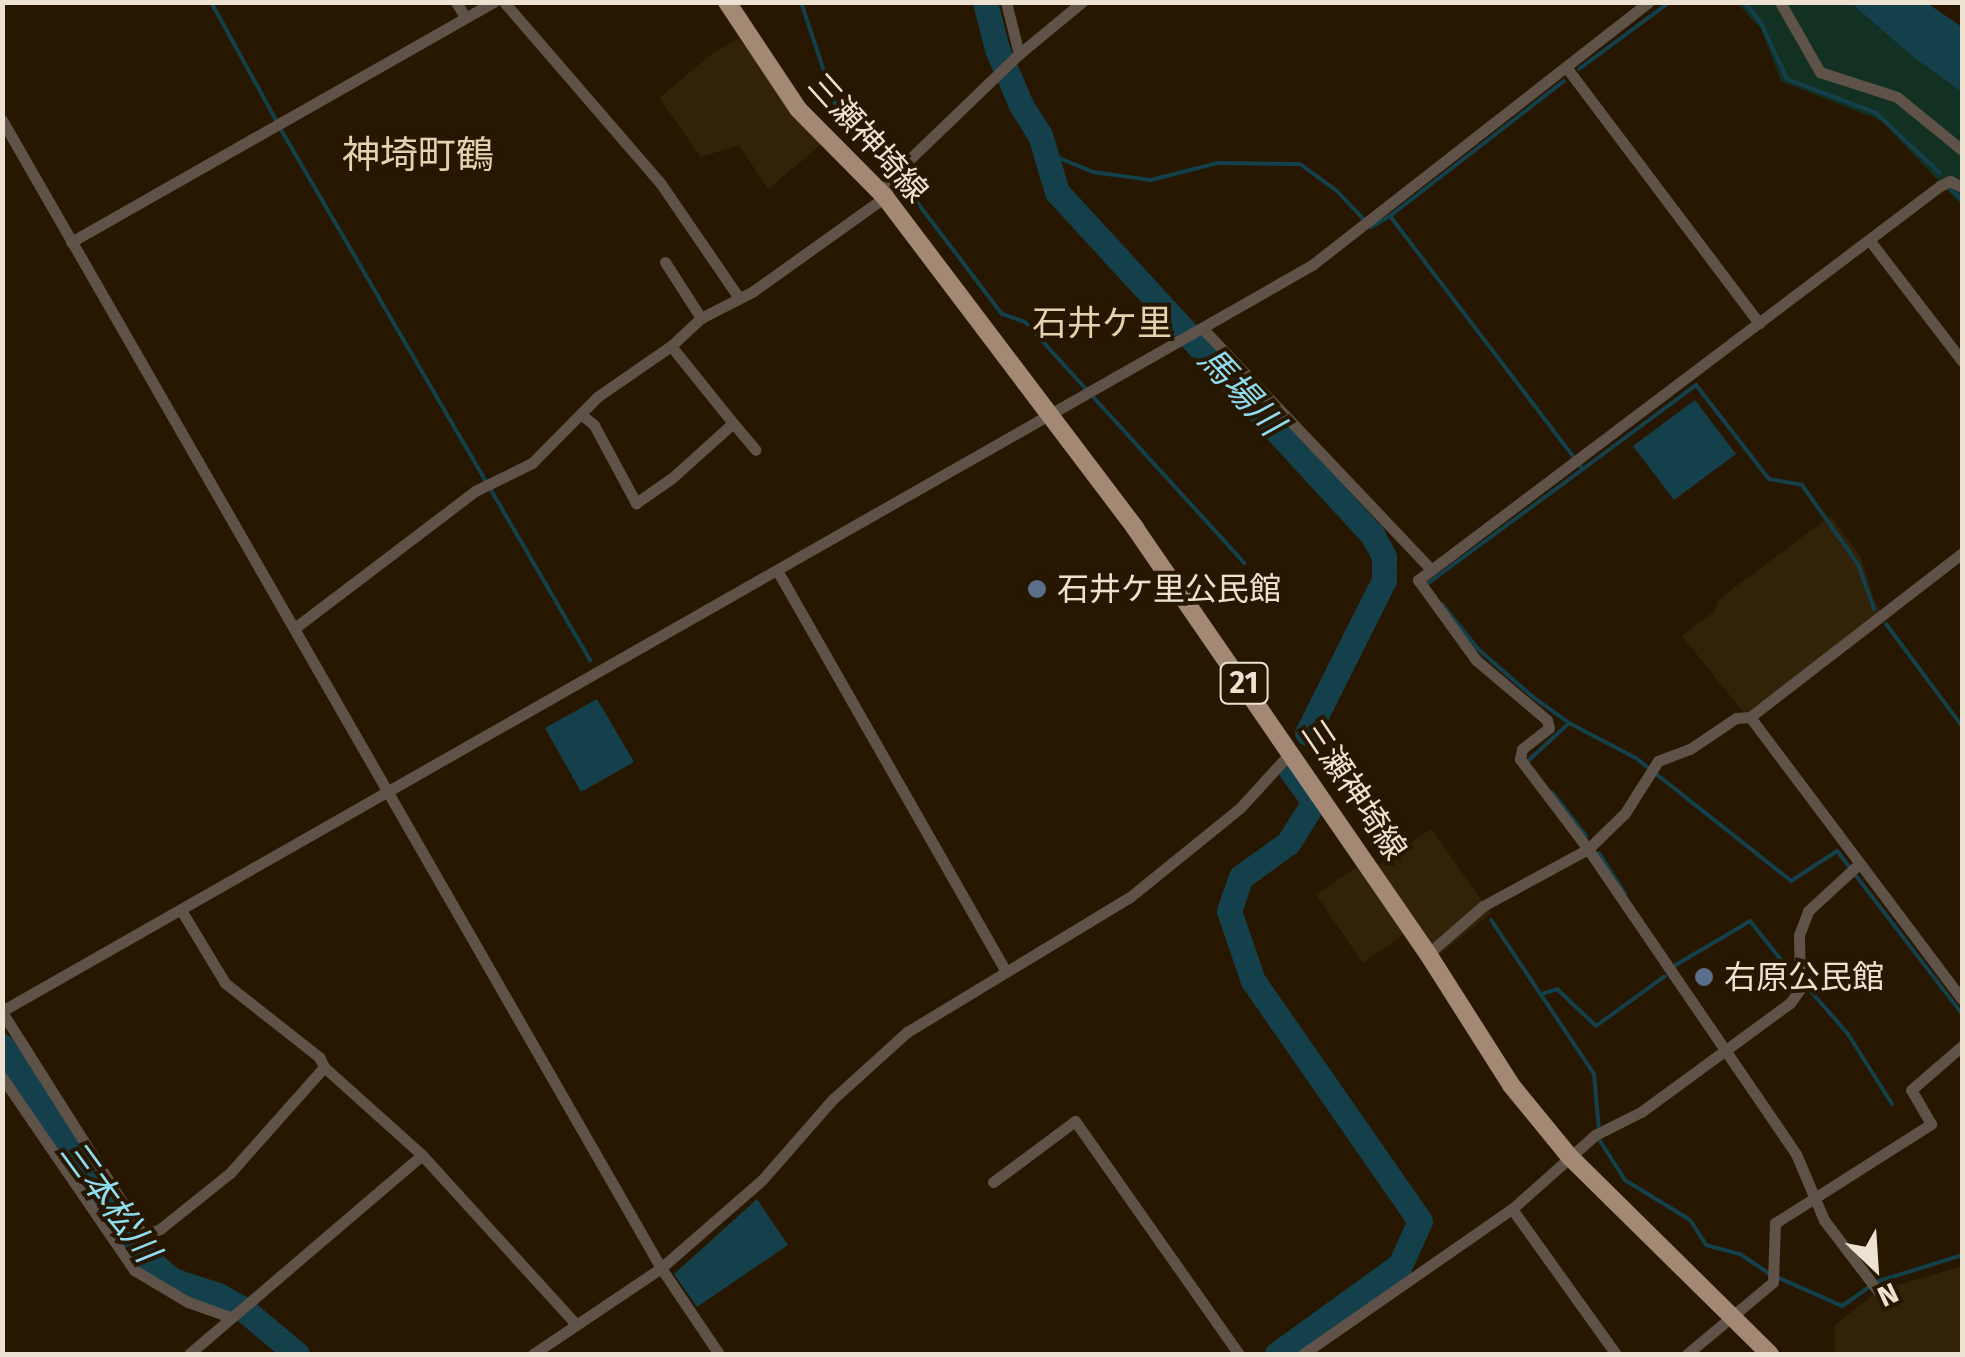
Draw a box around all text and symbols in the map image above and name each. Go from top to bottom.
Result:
street label: 三瀬神埼線 [800,66,936,210]
district label: 神埼町鶴 [342,133,494,179]
district label: 石井ケ里 [1032,302,1172,344]
water label: 馬場川 [1190,338,1292,444]
place label: 石井ケ里公民館 [1057,570,1281,608]
marker: 石井ケ里公民館 [1026,578,1048,600]
road number: 21 [1219,658,1269,708]
street label: 三瀬神埼線 [1293,713,1415,867]
place label: 右原公民館 [1724,958,1884,996]
marker: 右原公民館 [1693,966,1715,988]
water label: 三本松川 [52,1132,168,1270]
north arrow [1825,1217,1925,1317]
text: N [1873,1276,1903,1314]

